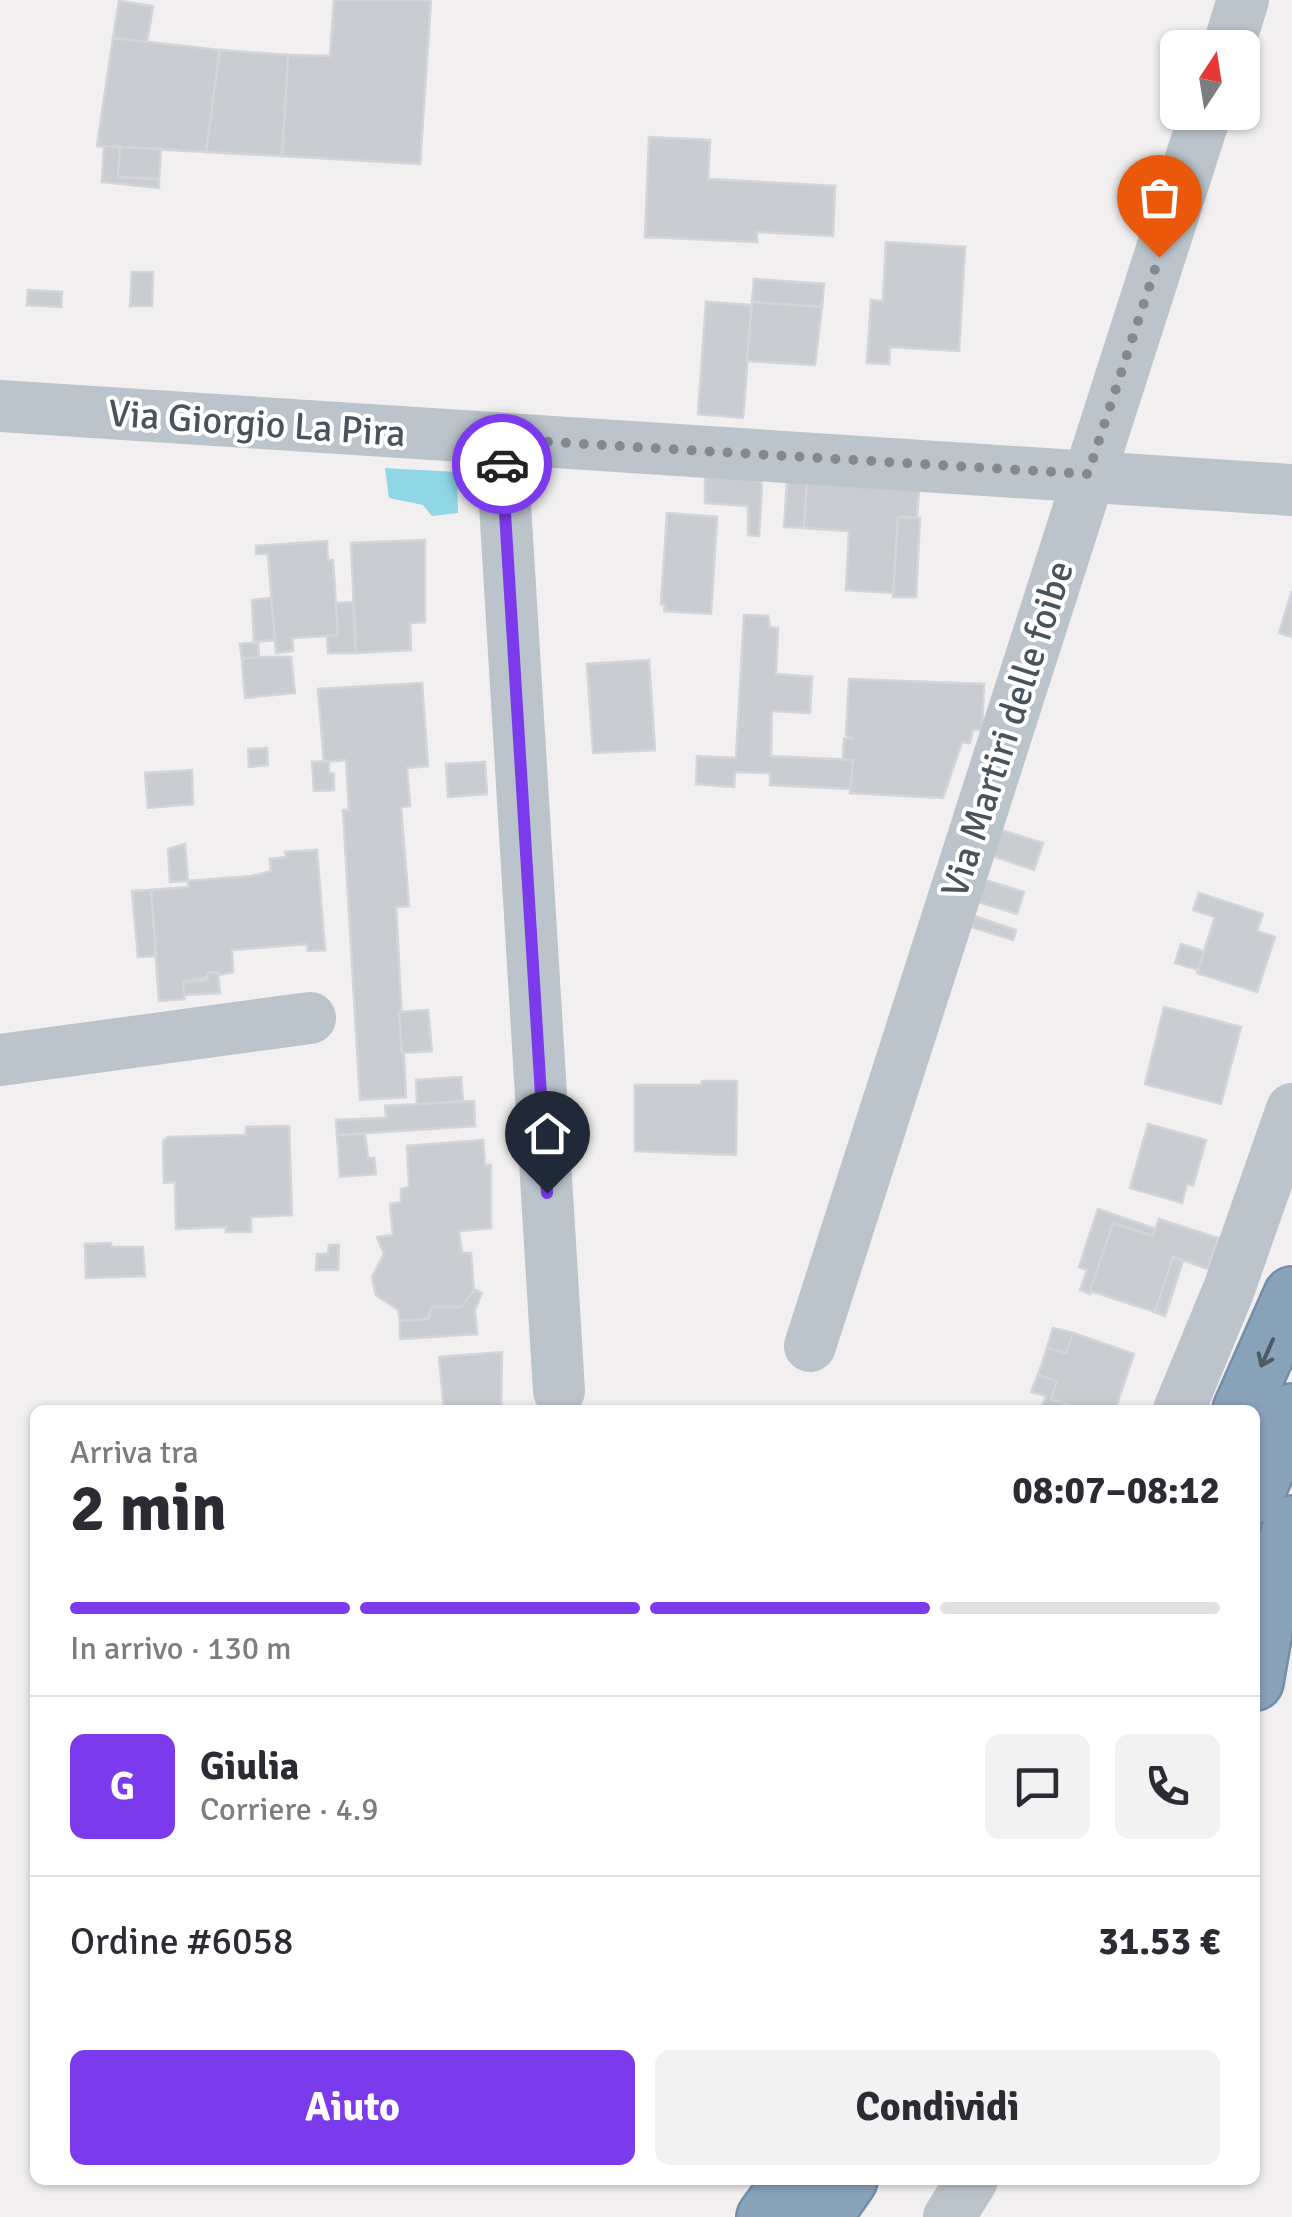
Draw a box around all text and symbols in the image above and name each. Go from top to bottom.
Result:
north arrow [1160,30,1260,130]
map controls [1160,30,1260,130]
pin [1117,155,1202,258]
icon: bag [1132,170,1187,225]
street label: Via Giorgio La Pira [107,390,407,457]
courier [452,414,552,514]
icon: car [475,437,530,492]
street label: Via Martiri delle foibe [931,555,1084,903]
pin [505,1091,590,1194]
icon: home [520,1106,575,1161]
one-way arrow [1256,1337,1275,1367]
text: Arriva tra [70,1433,199,1472]
text: 08:07–08:12 [1012,1467,1220,1514]
text: 2 min [70,1469,227,1549]
text: In arrivo · 130 m [70,1629,292,1668]
button: chat [985,1734,1090,1839]
button: phone [1115,1734,1220,1839]
text: Giulia [200,1743,299,1790]
text: G [110,1763,135,1810]
text: Corriere · 4.9 [200,1790,379,1829]
text: Ordine #6058 [70,1918,294,1965]
text: 31.53 € [1098,1918,1220,1965]
button: Aiuto [70,2050,635,2165]
button: Condividi [655,2050,1220,2165]

